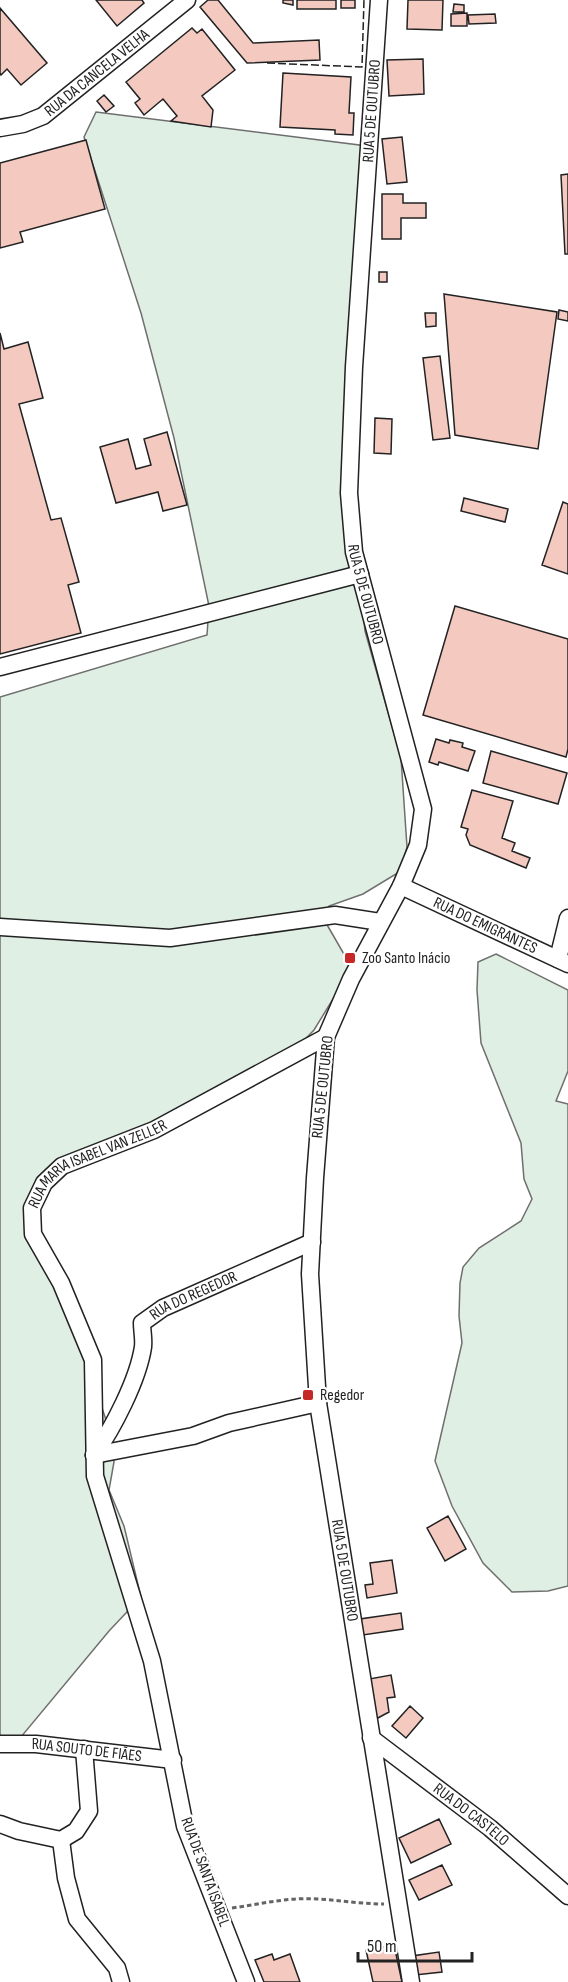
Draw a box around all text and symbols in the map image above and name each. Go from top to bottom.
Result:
street label: RUA DA CANCELA VELHA [41,25,153,120]
street label: RUA 5 DE OUTUBRO [359,59,385,163]
street label: RUA 5 DE OUTUBRO [344,544,388,647]
street label: RUA DO EMIGRANTES [430,893,540,958]
place label: Zoo Santo Inácio [362,949,450,968]
marker: Zoo Santo Inácio [343,951,357,965]
street label: RUA 5 DE OUTUBRO [308,1035,338,1139]
street label: RUA MARIA ISABEL VAN ZELLER [24,1115,170,1211]
street label: RUA DO REGEDOR [146,1267,240,1324]
place label: Regedor [320,1386,365,1405]
marker: Regedor [301,1388,315,1402]
street label: RUA 5 DE OUTUBRO [327,1518,362,1623]
street label: RUA SOUTO DE FIÃES [32,1735,143,1766]
street label: RUA DO CASTELO [430,1779,513,1850]
street label: RUA DE SANTA ISABEL [176,1815,234,1929]
scale bar [358,1925,472,1963]
text: 50 m [367,1936,397,1957]

